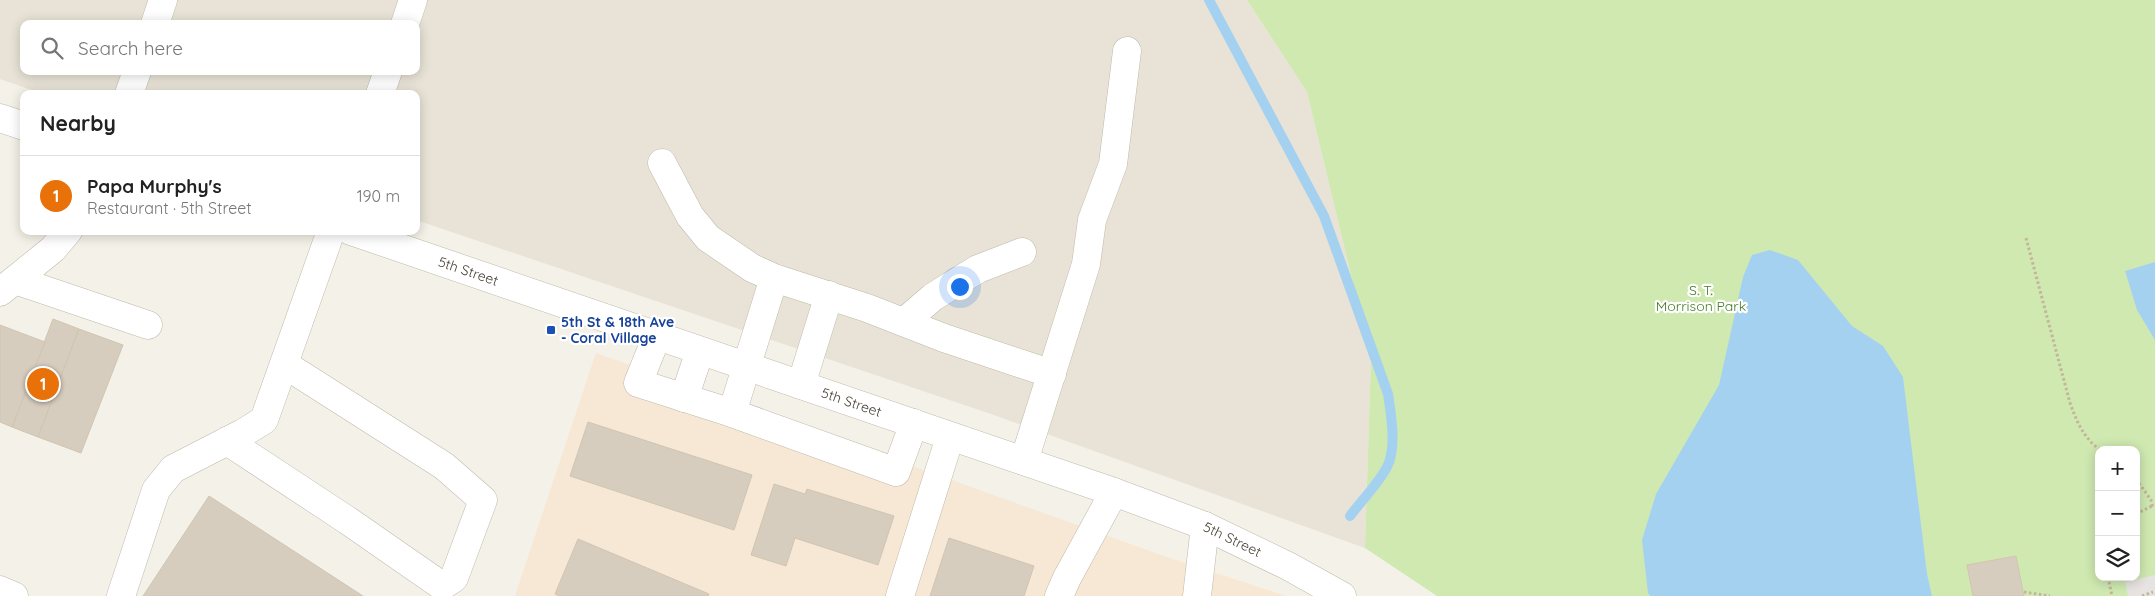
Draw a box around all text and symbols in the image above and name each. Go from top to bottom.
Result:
search box [20,20,420,75]
icon: search [38,34,66,62]
text: Search here [78,36,183,60]
text: Nearby [40,110,116,136]
text: Papa Murphy's [87,174,222,198]
text: 1 [53,186,59,206]
text: 190 m [357,186,400,206]
text: Restaurant · 5th Street [87,198,252,218]
street label: 5th Street [436,253,501,290]
your location [947,274,973,300]
park label: S. T. Morrison Park [1656,281,1746,315]
place label: 5th St & 18th Ave - Coral Village [561,313,674,347]
marker: 5th St & 18th Ave - Coral Village [545,324,557,336]
pin: 1 [27,365,59,403]
street label: 5th Street [819,384,884,421]
map controls [2095,446,2140,581]
button: + [2095,446,2140,491]
button: − [2095,491,2140,536]
street label: 5th Street [1200,518,1265,561]
button: layers [2095,536,2140,581]

